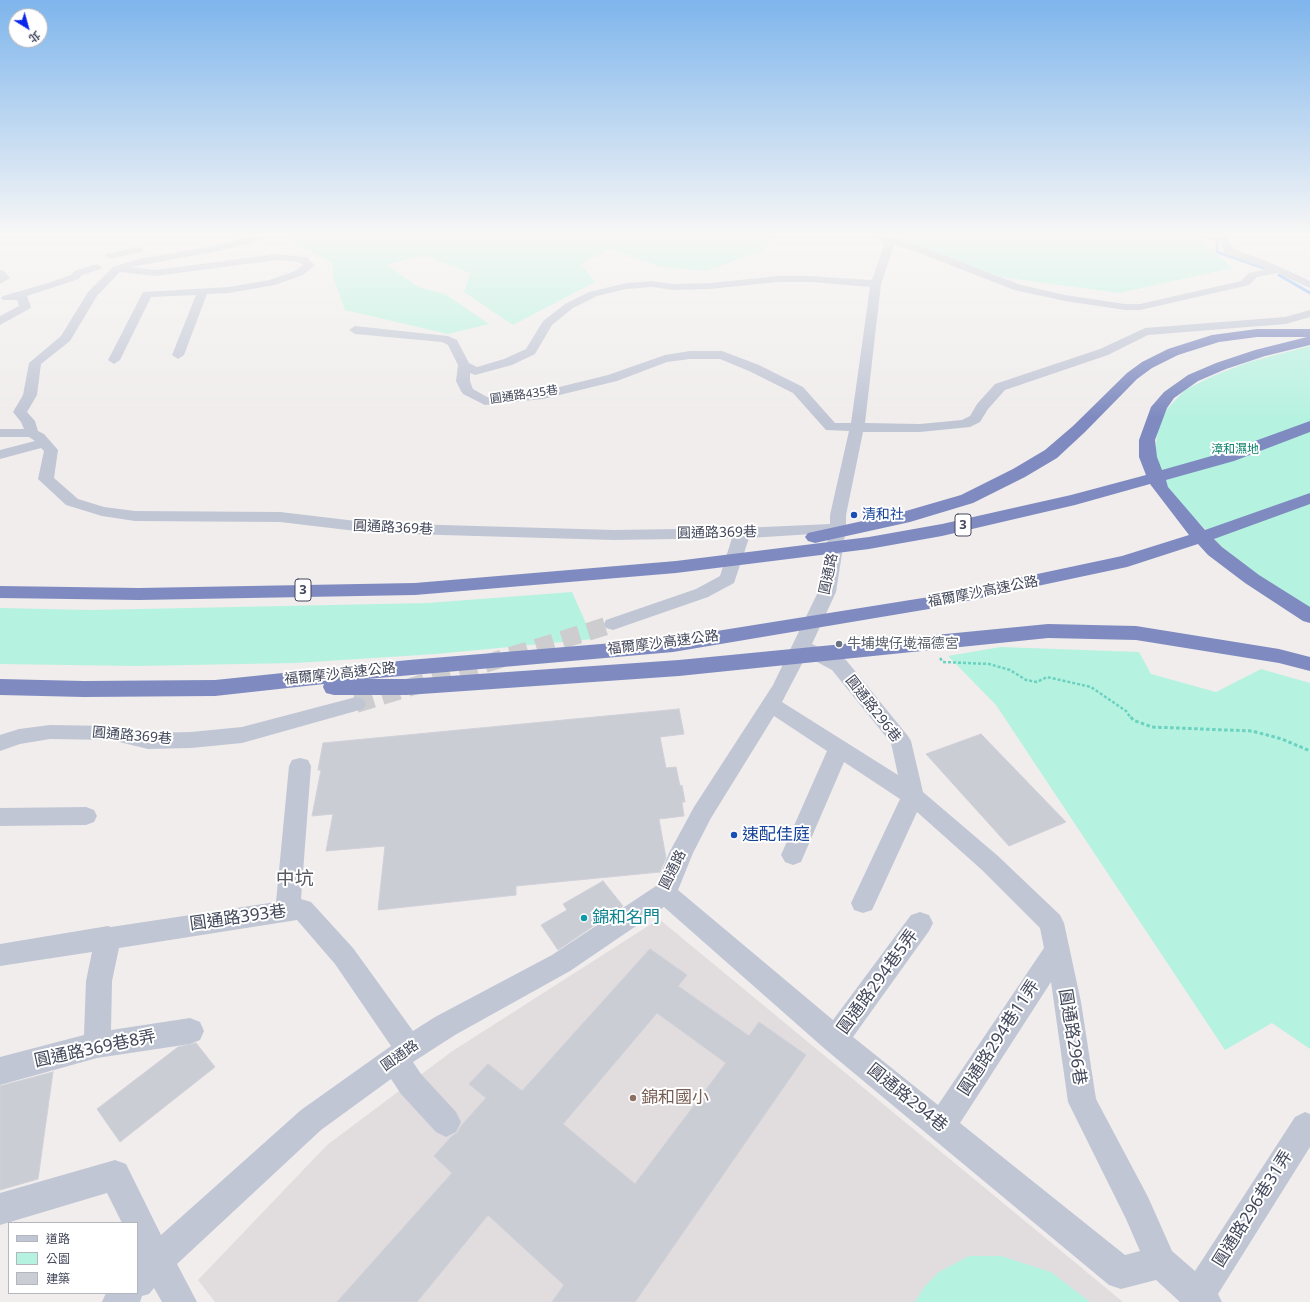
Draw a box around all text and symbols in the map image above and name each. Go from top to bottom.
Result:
north arrow [8,8,48,48]
text: 北 [26,28,44,46]
street label: 圓通路435巷 [489,383,559,407]
park label: 漳和濕地 [1211,443,1259,457]
place label: 清和社 [862,507,904,523]
marker: 清和社 [849,510,859,520]
road number: 3 [955,514,971,536]
street label: 圓通路369巷 [353,518,433,538]
street label: 圓通路369巷 [677,524,757,542]
street label: 圓通路 [816,552,842,596]
street label: 福爾摩沙高速公路 [926,573,1040,611]
road number: 3 [295,579,311,601]
street label: 福爾摩沙高速公路 [606,628,720,658]
place label: 牛埔埤仔墘福德宮 [847,636,959,652]
marker: 牛埔埤仔墘福德宮 [834,639,844,649]
street label: 福爾摩沙高速公路 [283,660,397,688]
street label: 圓通路296巷 [842,672,904,746]
street label: 圓通路369巷 [91,724,173,748]
place label: 速配佳庭 [742,825,810,845]
marker: 速配佳庭 [729,830,739,840]
street label: 圓通路 [656,847,690,893]
district label: 中坑 [276,869,314,891]
street label: 圓通路393巷 [188,901,288,935]
place label: 錦和名門 [592,908,660,928]
marker: 錦和名門 [579,913,589,923]
street label: 圓通路294巷5弄 [833,926,923,1038]
street label: 圓通路294巷11弄 [954,976,1044,1100]
street label: 圓通路296巷 [1054,987,1090,1087]
street label: 圓通路369巷8弄 [32,1026,158,1072]
street label: 圓通路 [378,1037,422,1075]
street label: 圓通路294巷 [863,1059,951,1137]
place label: 錦和國小 [641,1088,709,1108]
marker: 錦和國小 [628,1093,638,1103]
street label: 圓通路296巷31弄 [1209,1147,1297,1271]
legend [8,1222,138,1294]
text: 道路 [46,1230,70,1247]
text: 公園 [46,1250,70,1267]
text: 建築 [46,1270,70,1287]

